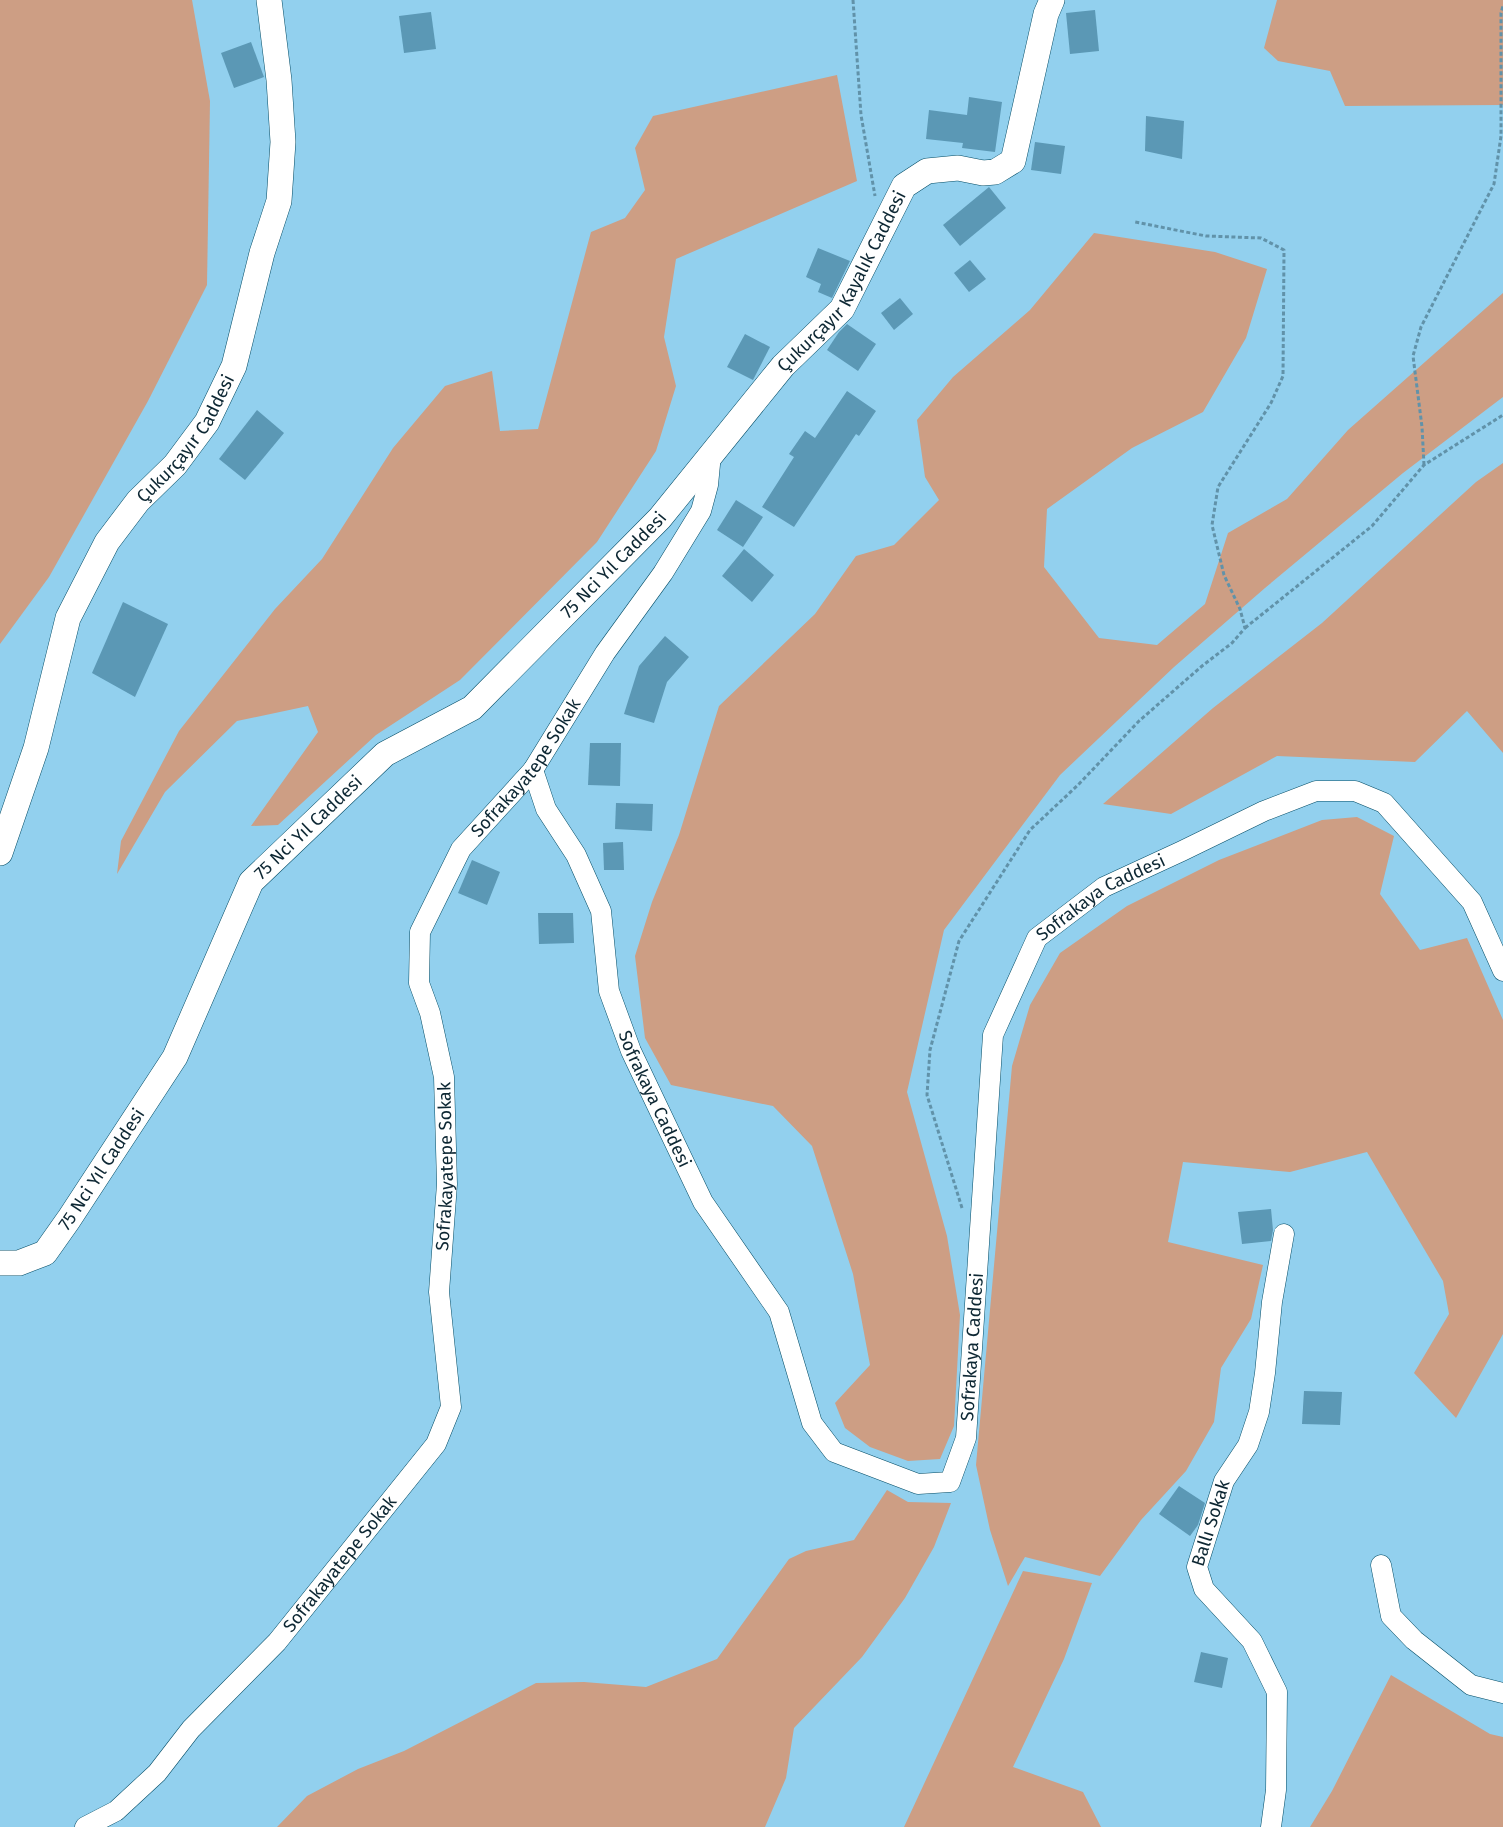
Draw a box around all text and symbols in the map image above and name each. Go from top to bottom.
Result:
street label: Çukurçayır Kayalık Caddesi [773,187,911,377]
street label: Çukurçayır Caddesi [132,371,239,507]
street label: 75 Nci Yıl Caddesi [556,507,671,623]
street label: Sofrakayatepe Sokak [466,694,586,842]
street label: 75 Nci Yıl Caddesi [250,771,367,884]
street label: Sofrakaya Caddesi [1032,849,1169,946]
street label: Sofrakaya Caddesi [613,1028,696,1171]
street label: Sofrakayatepe Sokak [431,1081,458,1252]
street label: 75 Nci Yıl Caddesi [54,1104,149,1234]
street label: Sofrakaya Caddesi [956,1272,988,1422]
street label: Ballı Sokak [1187,1476,1235,1569]
street label: Sofrakayatepe Sokak [278,1490,402,1637]

